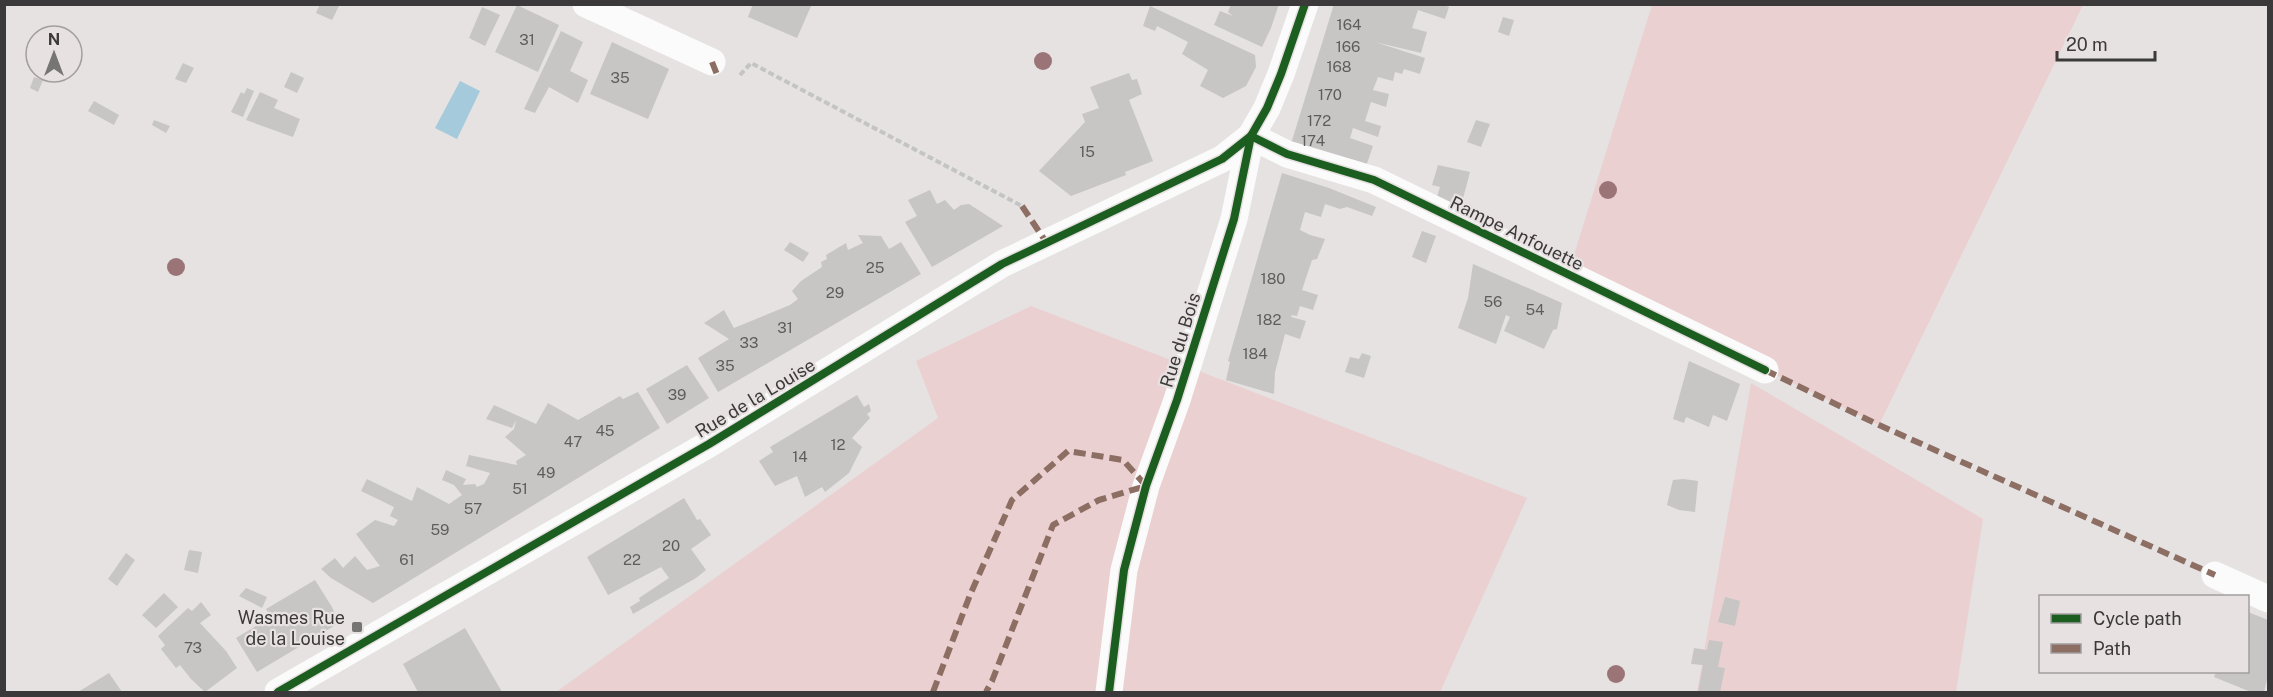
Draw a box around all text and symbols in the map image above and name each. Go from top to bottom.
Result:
house number: 164 [1337,16,1361,33]
north arrow [24,24,84,84]
scale bar [2057,24,2154,62]
text: N [48,30,60,49]
house number: 31 [519,31,535,48]
text: 20 m [2066,34,2108,55]
house number: 166 [1336,38,1360,55]
house number: 168 [1326,58,1352,75]
house number: 35 [610,69,630,86]
house number: 170 [1318,86,1342,103]
house number: 172 [1307,112,1331,129]
house number: 174 [1301,132,1325,149]
house number: 15 [1079,143,1095,160]
street label: Rampe Anfouette [1447,192,1587,274]
house number: 25 [866,259,884,276]
house number: 180 [1261,270,1285,287]
house number: 29 [826,284,844,301]
street label: Rue du Bois [1156,290,1204,390]
house number: 56 [1484,293,1502,310]
house number: 54 [1525,301,1545,318]
house number: 182 [1257,311,1281,328]
house number: 31 [777,319,793,336]
house number: 33 [740,334,758,351]
house number: 184 [1242,345,1268,362]
street label: Rue de la Louise [691,354,819,442]
house number: 35 [715,357,735,374]
house number: 39 [668,386,686,403]
house number: 45 [596,422,614,439]
house number: 47 [564,433,582,450]
house number: 12 [830,436,846,453]
house number: 14 [792,448,808,465]
house number: 49 [537,464,555,481]
house number: 51 [512,480,528,497]
house number: 57 [464,500,482,517]
house number: 59 [431,521,449,538]
house number: 20 [662,537,680,554]
house number: 61 [399,551,415,568]
house number: 22 [623,551,641,568]
legend [2039,595,2249,673]
place label: Wasmes Rue de la Louise [238,607,345,649]
text: Cycle path [2093,608,2182,629]
marker: Wasmes Rue de la Louise [350,620,364,634]
text: Path [2093,638,2131,659]
house number: 73 [184,639,202,656]

